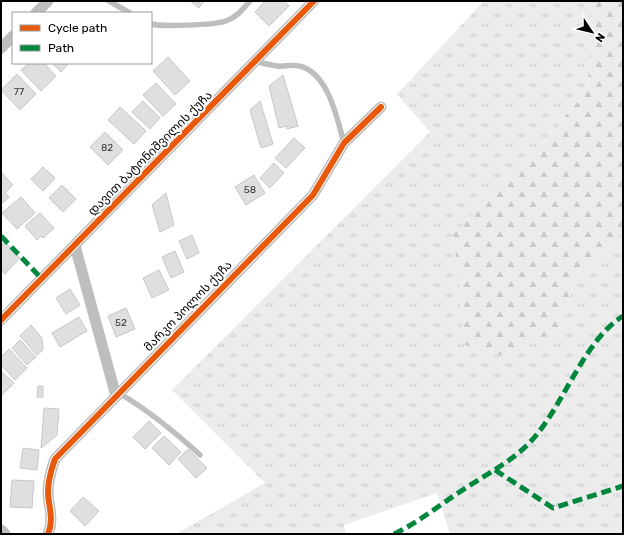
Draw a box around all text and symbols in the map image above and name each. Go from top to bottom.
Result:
legend [12,12,152,64]
north arrow [572,12,612,52]
text: Cycle path [48,21,107,35]
text: N [592,30,607,44]
text: Path [48,41,74,55]
house number: 77 [14,86,24,98]
street label: დავით ბატონიშვილის ქუჩა [85,88,216,219]
house number: 82 [101,142,113,154]
house number: 58 [244,184,256,196]
street label: მარკო პოლოს ქუჩა [141,258,236,355]
house number: 52 [115,317,127,329]

